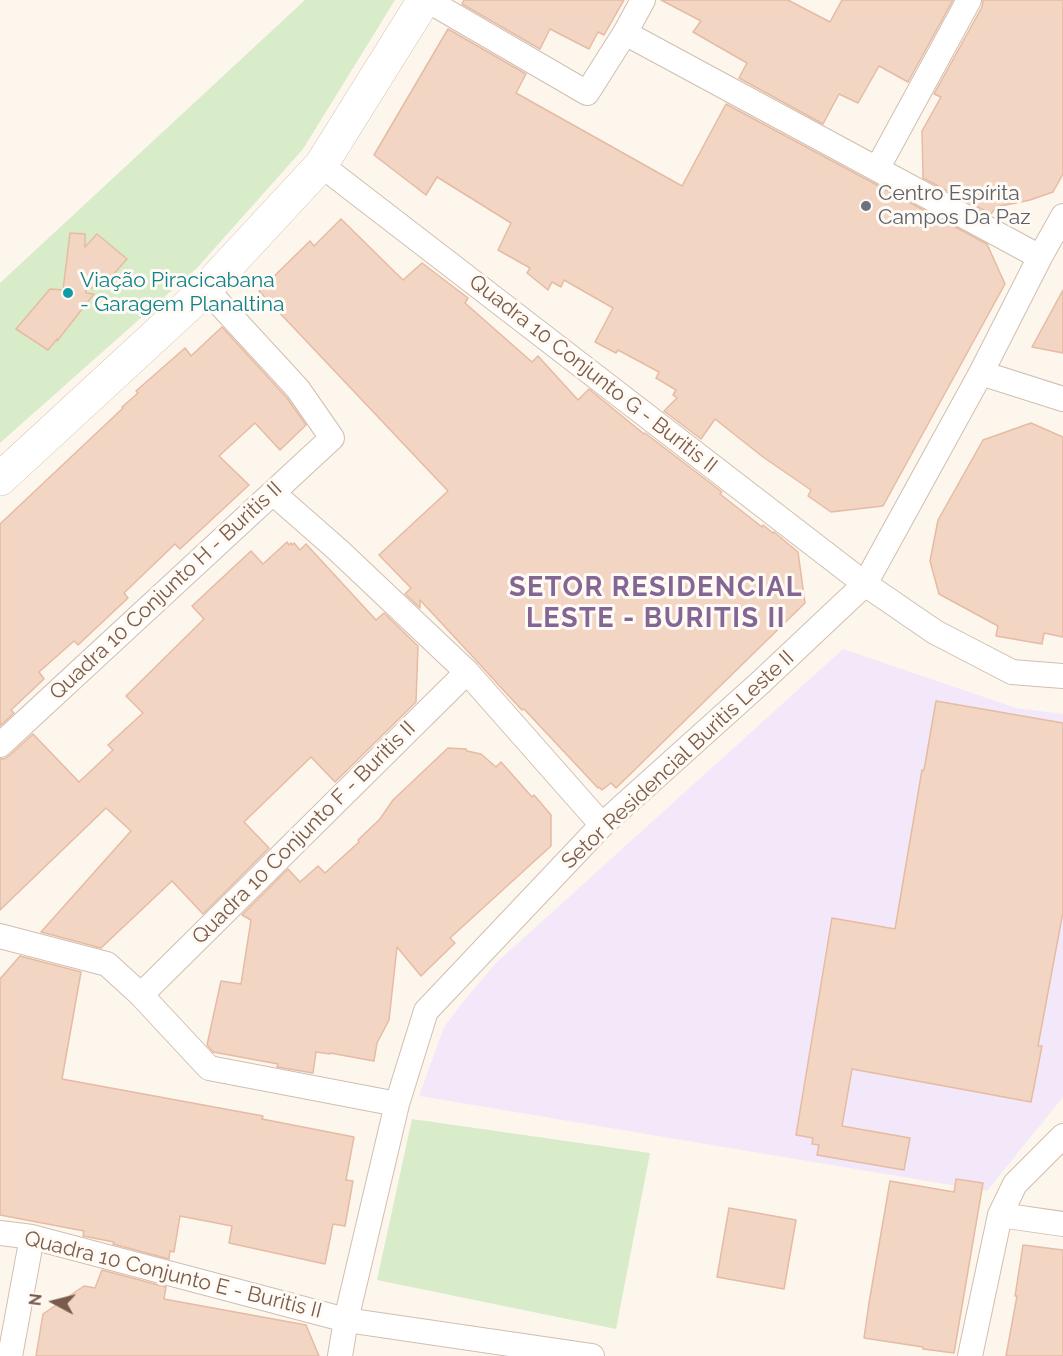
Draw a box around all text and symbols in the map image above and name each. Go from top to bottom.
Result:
place label: Centro Espírita Campos Da Paz [878,181,1031,231]
marker: Centro Espírita Campos Da Paz [859,199,873,213]
place label: Viação Piracicabana - Garagem Planaltina [80,268,284,318]
street label: Quadra 10 Conjunto G - Buritis II [464,269,722,479]
marker: Viação Piracicabana - Garagem Planaltina [61,286,75,300]
street label: Quadra 10 Conjunto H - Buritis II [45,477,287,705]
district label: SETOR RESIDENCIAL LESTE - BURITIS II [509,572,803,635]
street label: Setor Residencial Buritis Leste II [557,646,799,874]
street label: Quadra 10 Conjunto F - Buritis II [187,716,421,950]
street label: Quadra 10 Conjunto E - Buritis II [22,1226,324,1324]
north arrow [24,1272,84,1332]
text: N [25,1293,46,1307]

